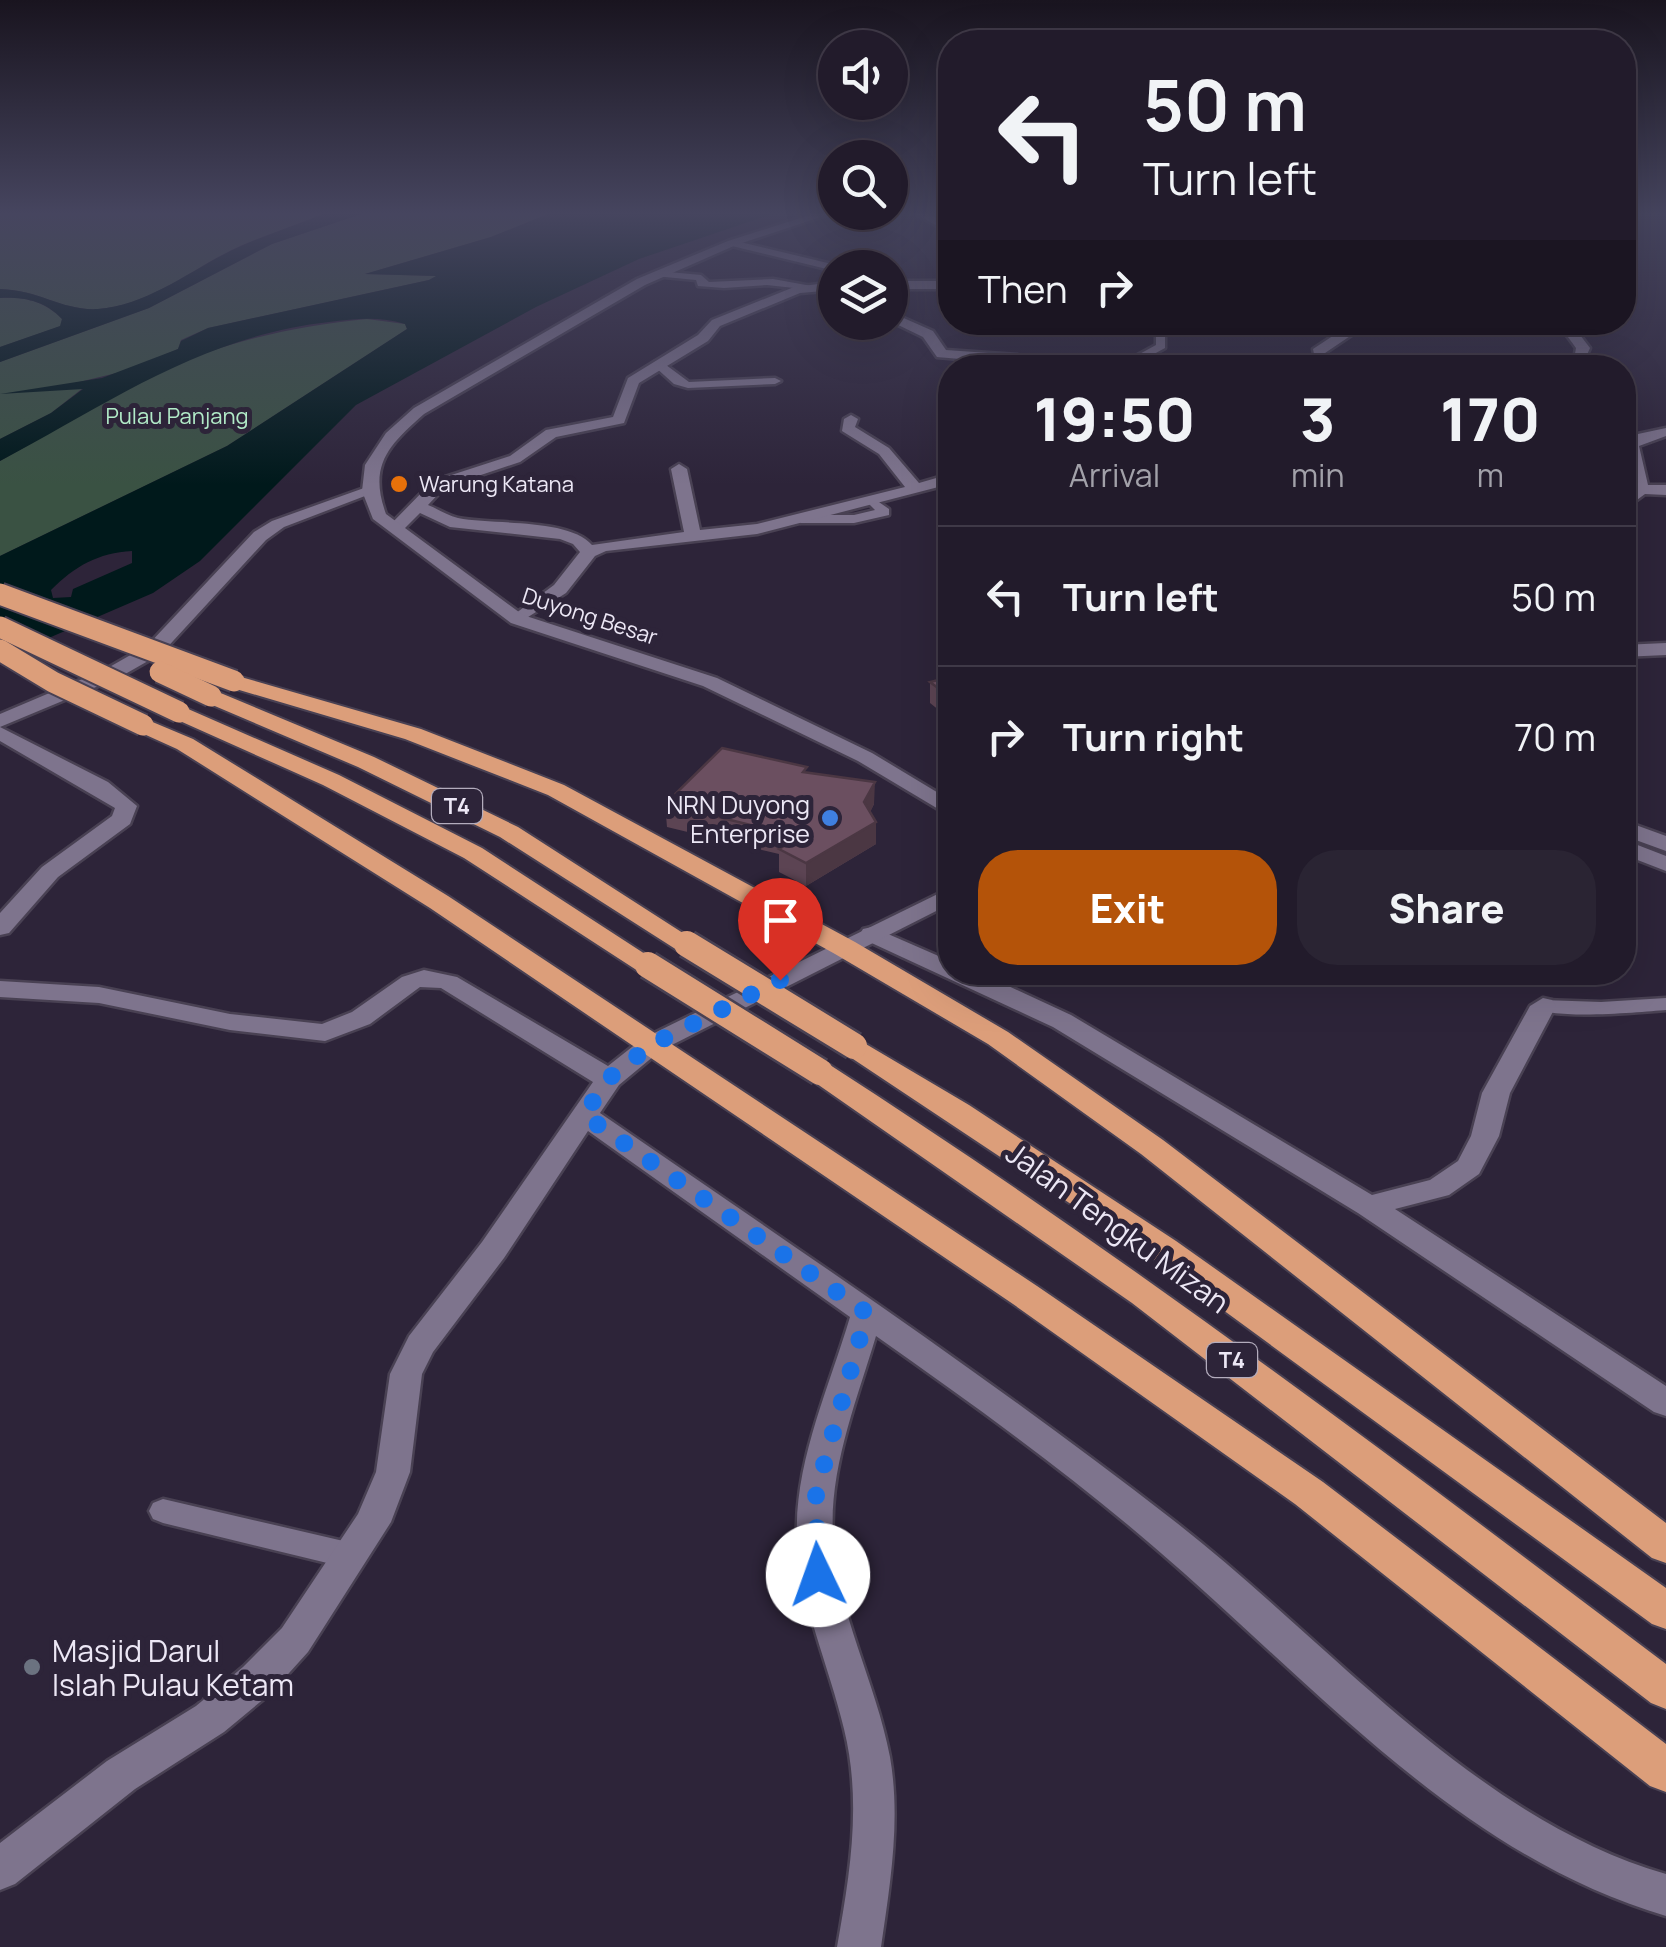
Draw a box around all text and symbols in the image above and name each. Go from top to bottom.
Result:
map controls [818,30,908,340]
button: sound [818,30,908,120]
text: 50 m [1143,56,1307,152]
icon: left [978,70,1108,200]
button: search [818,140,908,230]
text: Turn left [1143,147,1317,209]
button: layers [818,250,908,340]
icon: right [1087,260,1142,315]
text: Then [978,262,1067,314]
text: 19:50 [1034,377,1195,459]
text: 3 [1300,377,1335,459]
text: 170 [1440,377,1540,459]
park label: Pulau Panjang [105,401,249,431]
text: Arrival [1069,453,1160,497]
text: min [1291,453,1345,497]
text: m [1477,453,1504,497]
place label: Warung Katana [419,469,574,499]
marker: Warung Katana [388,473,410,495]
icon: left [978,569,1033,624]
text: Turn left [1063,570,1219,622]
text: 50 m [1511,570,1596,622]
street label: Duyong Besar [519,580,662,652]
icon: right [978,709,1033,764]
text: Turn right [1063,710,1244,762]
text: 70 m [1514,710,1596,762]
place label: NRN Duyong Enterprise [666,787,810,851]
road number: T4 [432,789,482,823]
marker: NRN Duyong Enterprise [819,807,841,829]
button: Exit [978,850,1277,965]
button: Share [1297,850,1596,965]
pin [738,878,823,981]
icon: arrive [753,893,808,948]
street label: Jalan Tengku Mizan [998,1132,1238,1322]
road number: T4 [1207,1343,1257,1377]
position arrow [766,1523,870,1627]
place label: Masjid Darul Islah Pulau Ketam [52,1630,294,1705]
marker: Masjid Darul Islah Pulau Ketam [21,1656,43,1678]

